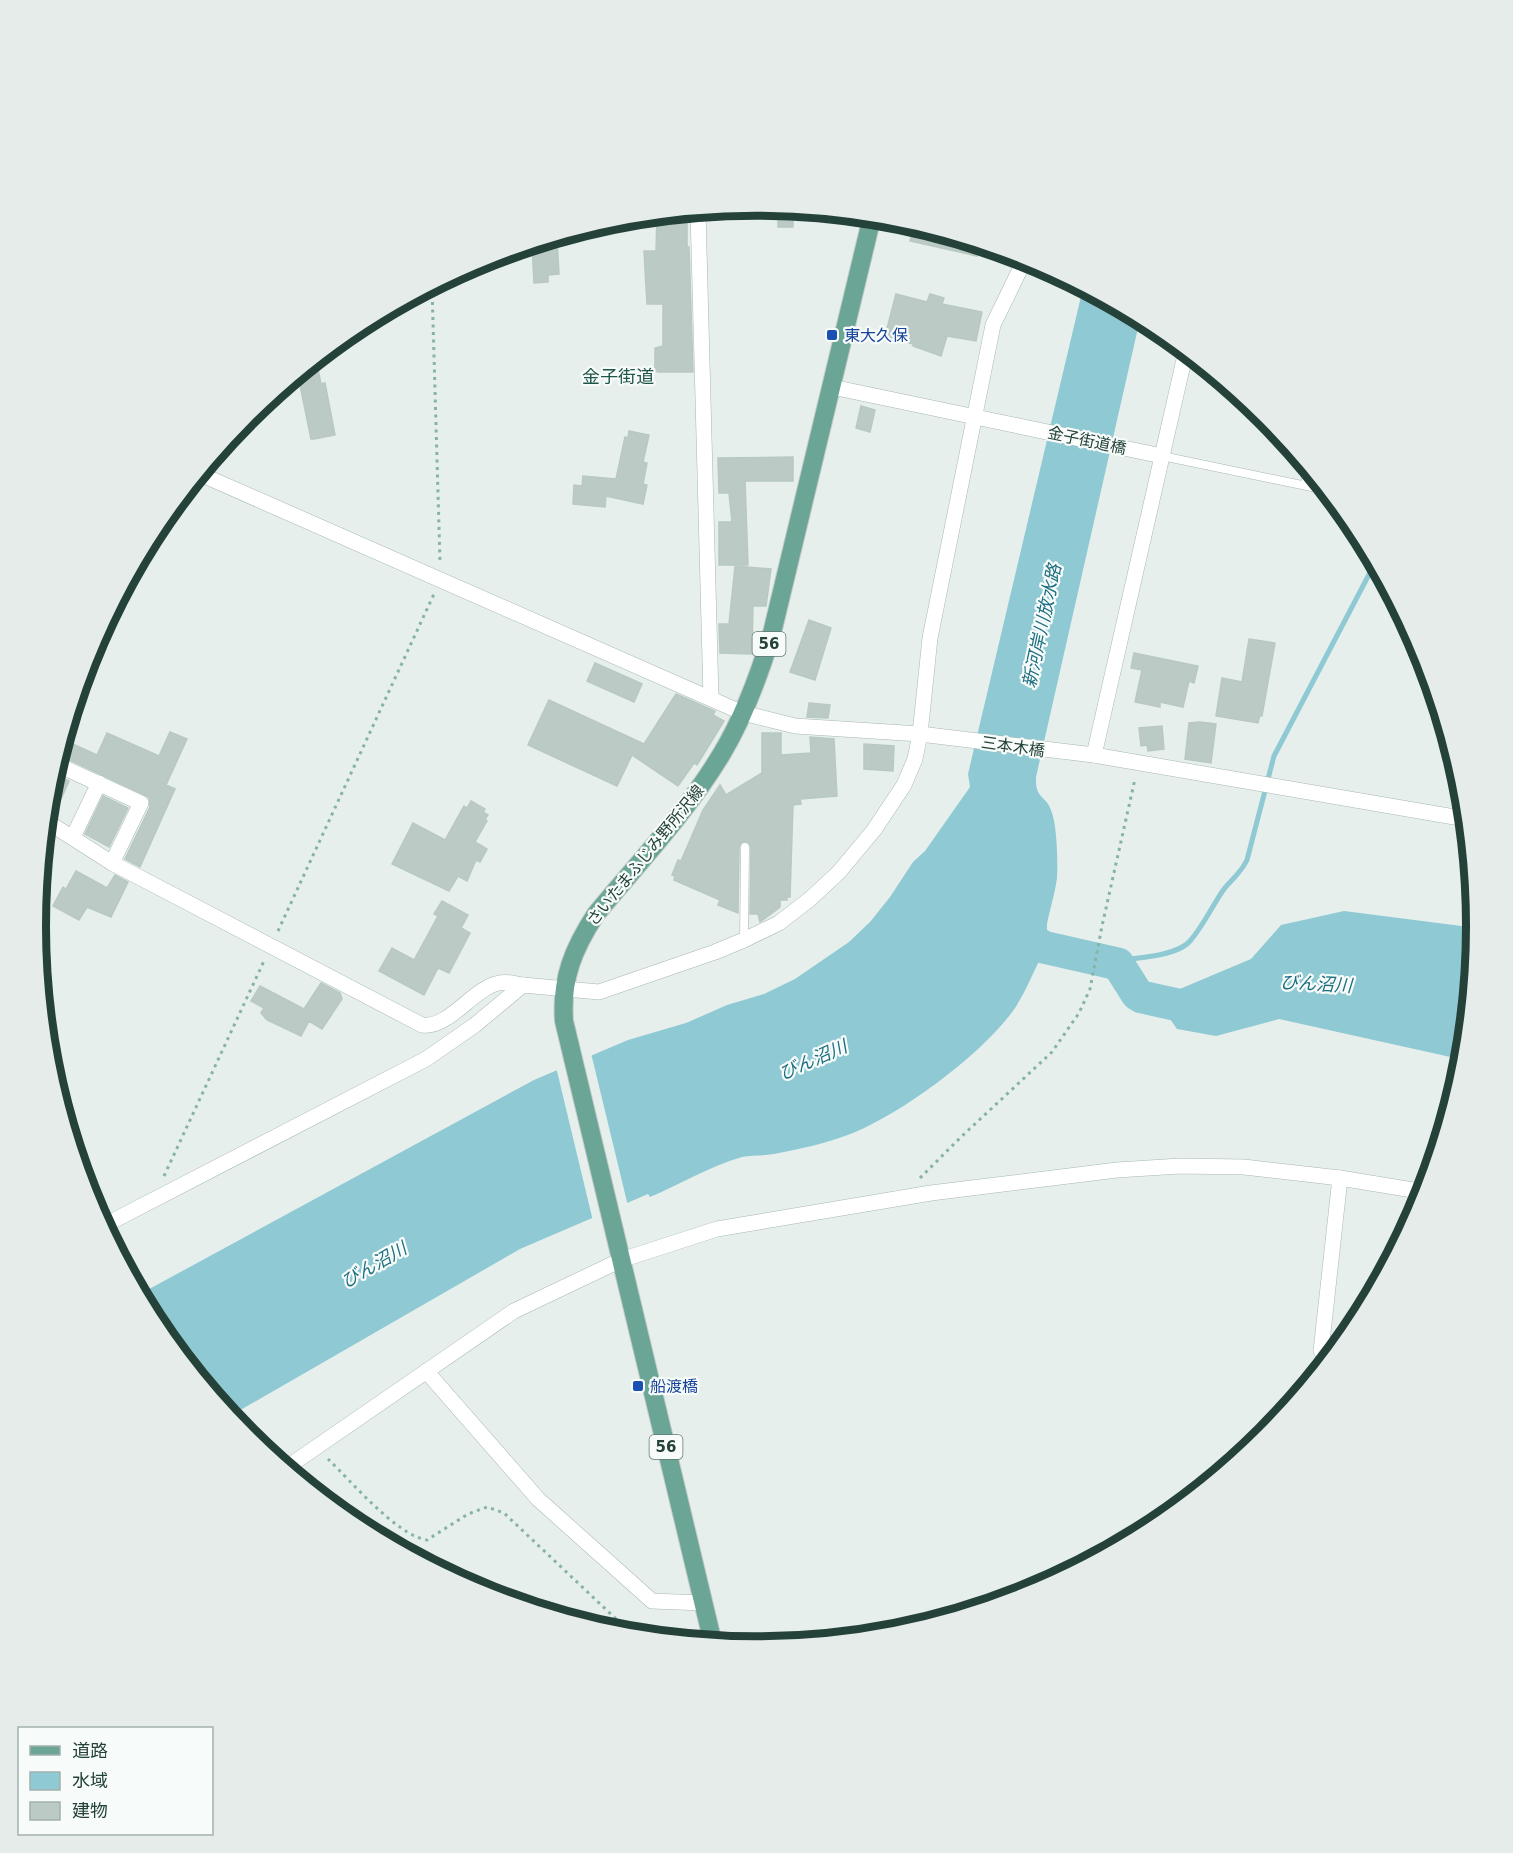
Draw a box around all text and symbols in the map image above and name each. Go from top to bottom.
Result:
place label: 東大久保 [844,326,908,345]
marker: 東大久保 [825,328,839,342]
district label: 金子街道 [582,366,654,387]
street label: 金子街道橋 [1046,423,1128,458]
water label: 新河岸川放水路 [1018,560,1065,690]
road number: 56 [752,632,786,656]
street label: 三本木橋 [980,733,1046,760]
street label: さいたまふじみ野所沢線 [583,781,708,929]
water label: びん沼川 [1280,971,1355,996]
water label: びん沼川 [776,1034,852,1084]
water label: びん沼川 [337,1236,412,1292]
place label: 船渡橋 [650,1377,698,1396]
marker: 船渡橋 [631,1379,645,1393]
road number: 56 [650,1435,682,1459]
legend [18,1727,213,1835]
text: 道路 [72,1740,108,1761]
text: 水域 [72,1770,108,1791]
text: 建物 [72,1800,108,1821]

